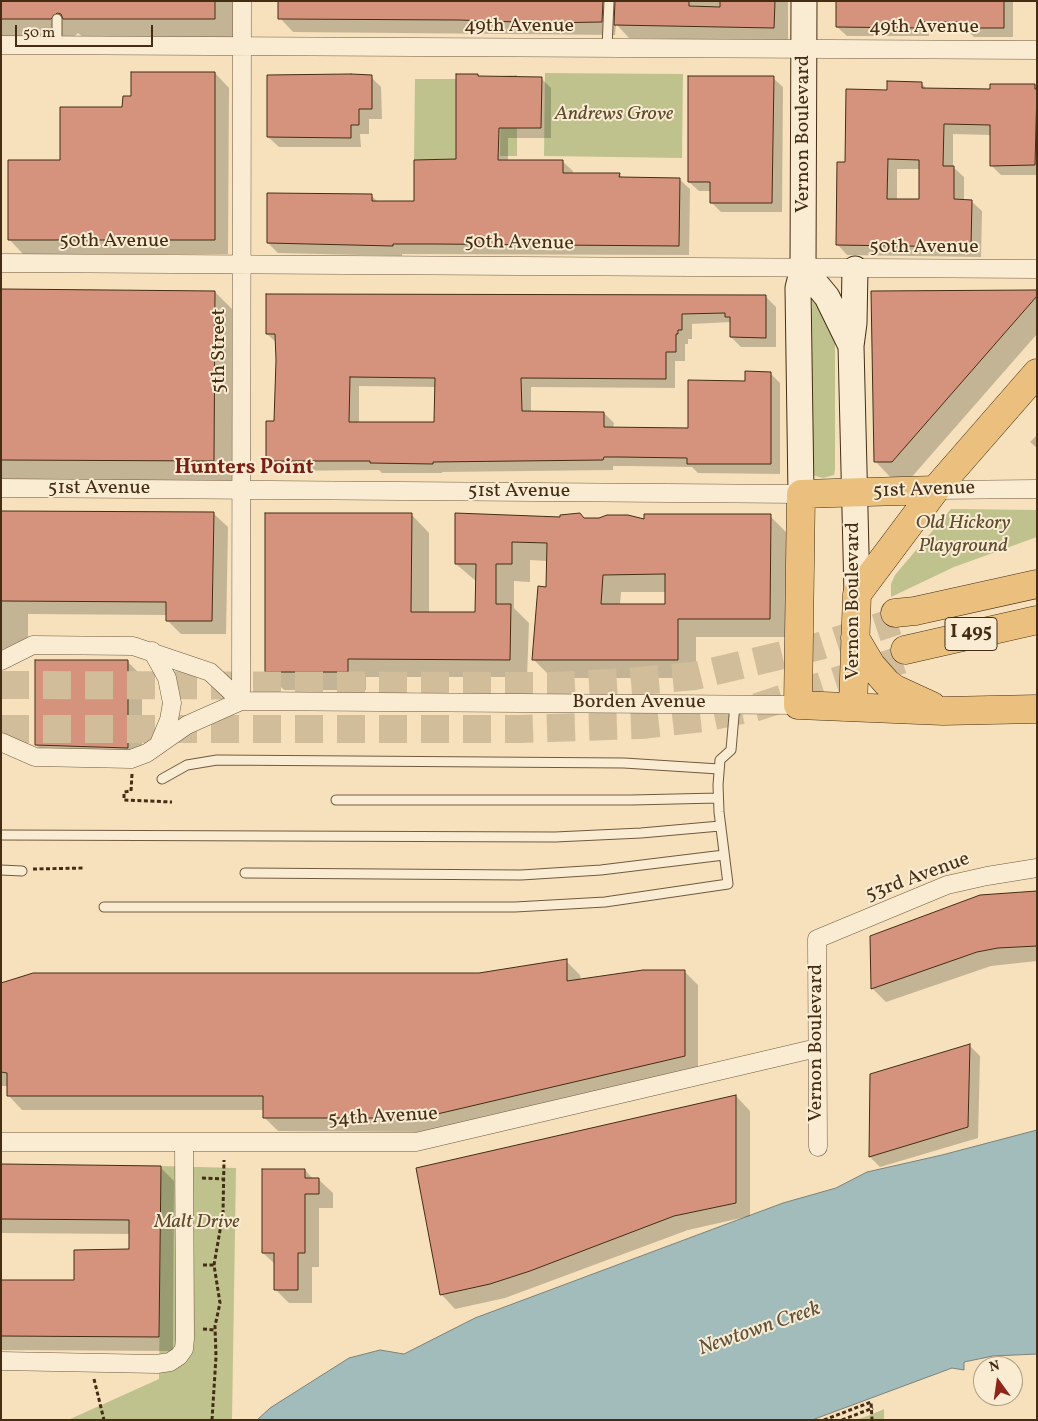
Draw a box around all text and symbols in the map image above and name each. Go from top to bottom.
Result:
scale bar [18,15,155,47]
street label: 49th Avenue [464,15,574,39]
street label: 49th Avenue [869,16,979,40]
text: 50 m [23,23,55,44]
street label: Vernon Boulevard [792,55,816,213]
park label: Andrews Grove [555,103,673,127]
street label: 50th Avenue [59,230,169,254]
street label: 50th Avenue [464,231,574,257]
street label: 50th Avenue [869,236,979,260]
street label: 5th Street [208,309,232,393]
district label: Hunters Point [174,456,314,482]
street label: 51st Avenue [48,477,150,501]
street label: 51st Avenue [872,477,976,505]
street label: 51st Avenue [468,480,570,504]
park label: Old Hickory Playground [915,512,1011,559]
street label: Vernon Boulevard [842,522,866,680]
road number: I 495 [945,618,997,650]
street label: Borden Avenue [572,691,706,715]
street label: 53rd Avenue [863,848,973,908]
street label: Vernon Boulevard [805,964,829,1122]
street label: 54th Avenue [327,1103,439,1133]
park label: Malt Drive [154,1211,240,1235]
water label: Newtown Creek [696,1297,824,1363]
north arrow [973,1356,1023,1406]
text: N [987,1356,1002,1377]

